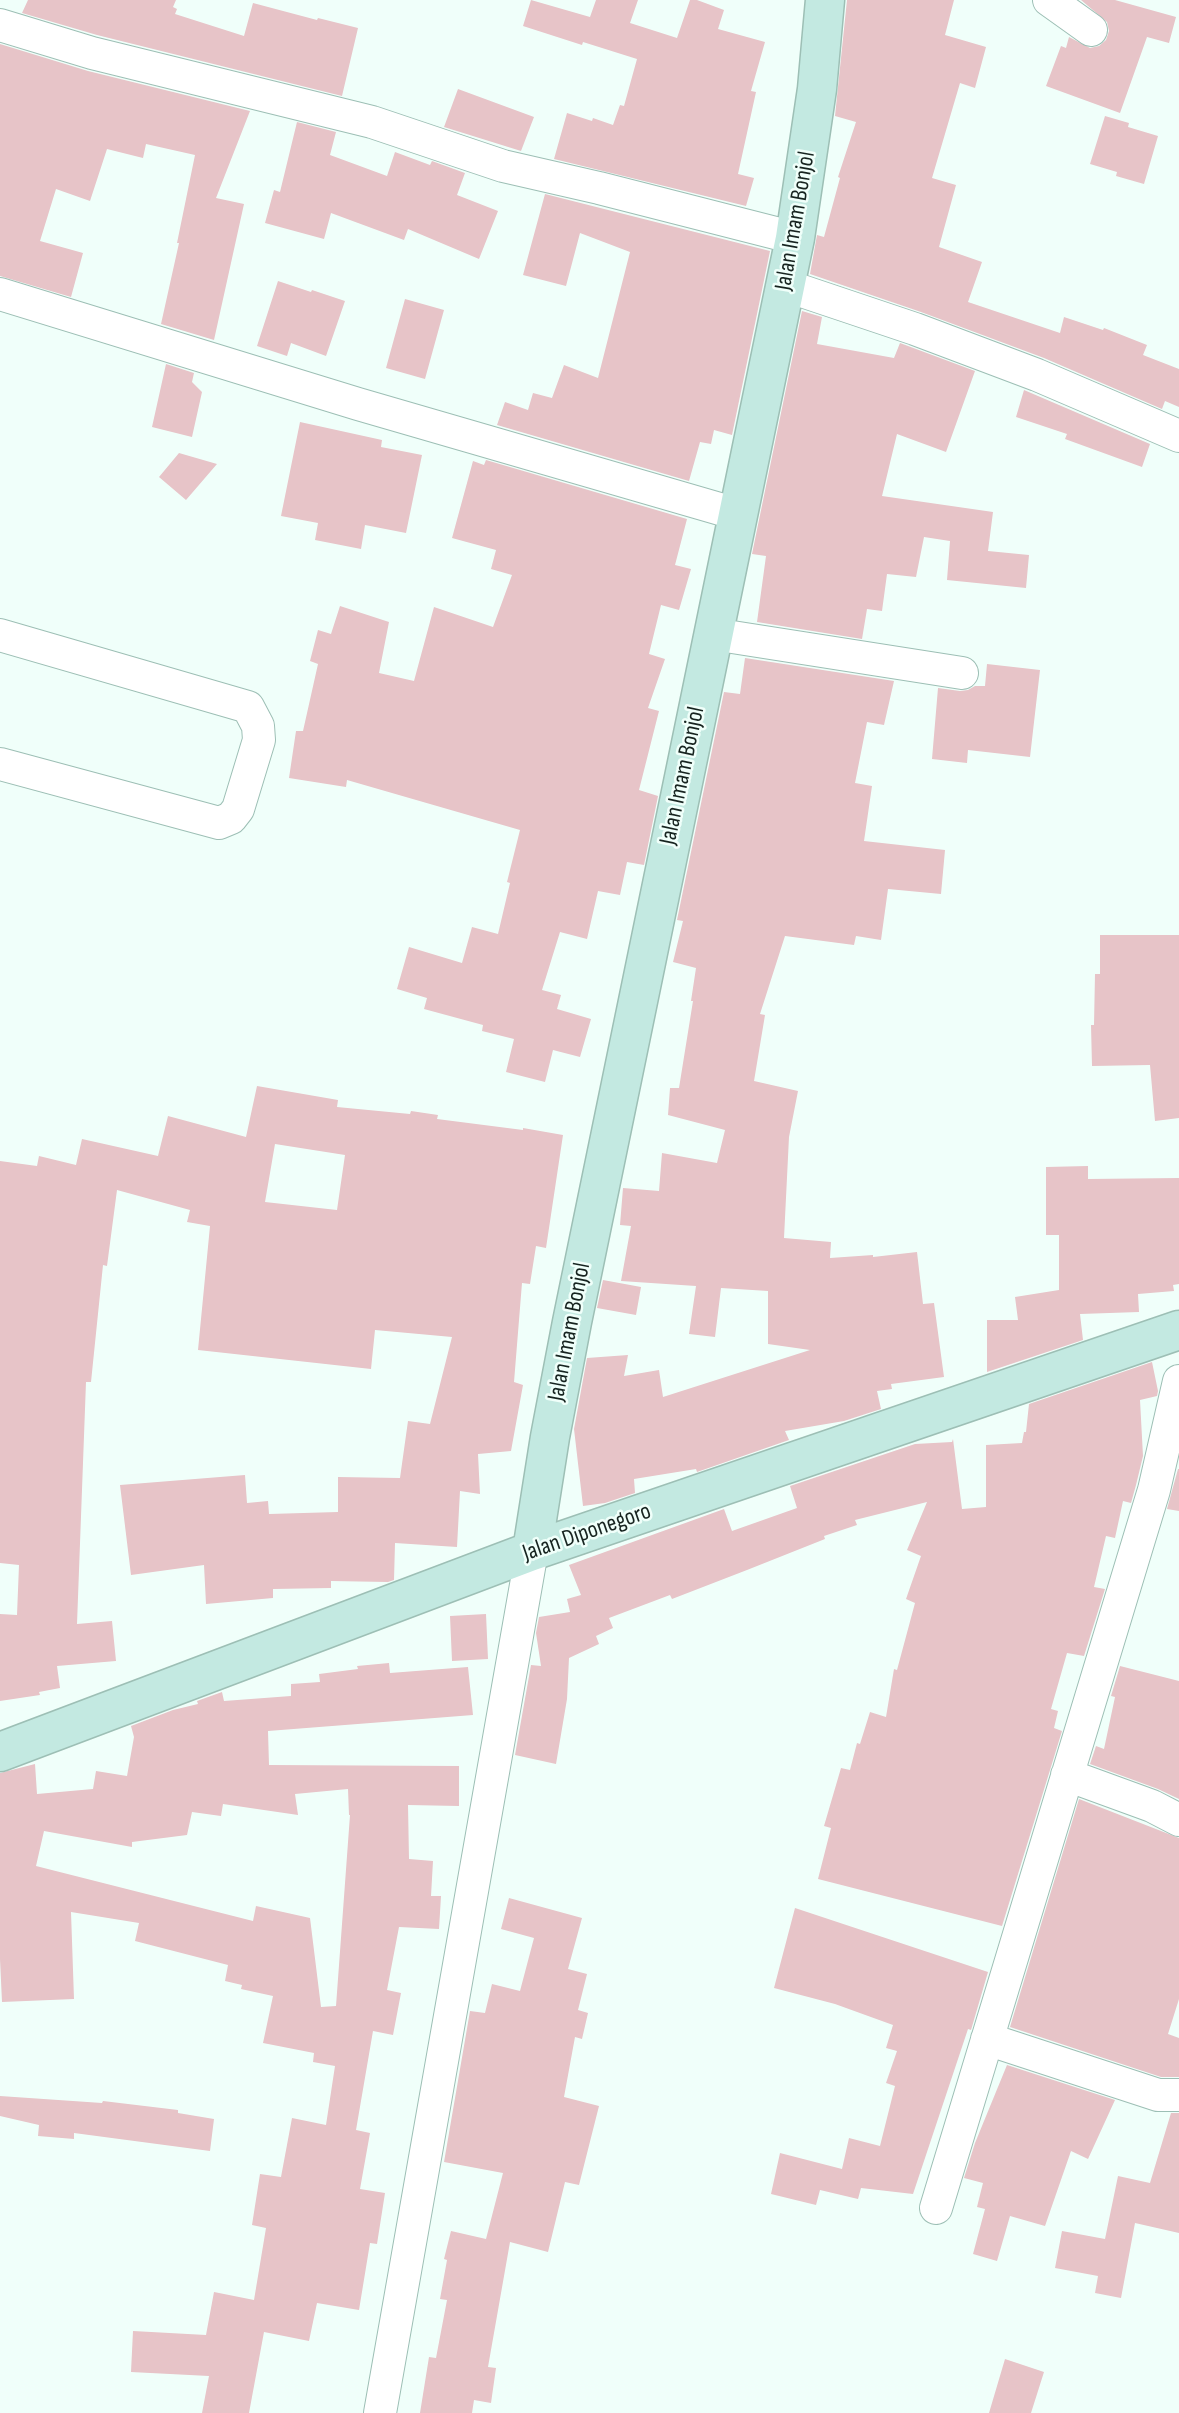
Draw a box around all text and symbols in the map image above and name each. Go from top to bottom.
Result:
street label: Jalan Imam Bonjol [770,149,822,293]
street label: Jalan Imam Bonjol [654,704,712,848]
street label: Jalan Imam Bonjol [542,1260,598,1404]
street label: Jalan Diponegoro [519,1498,655,1568]

